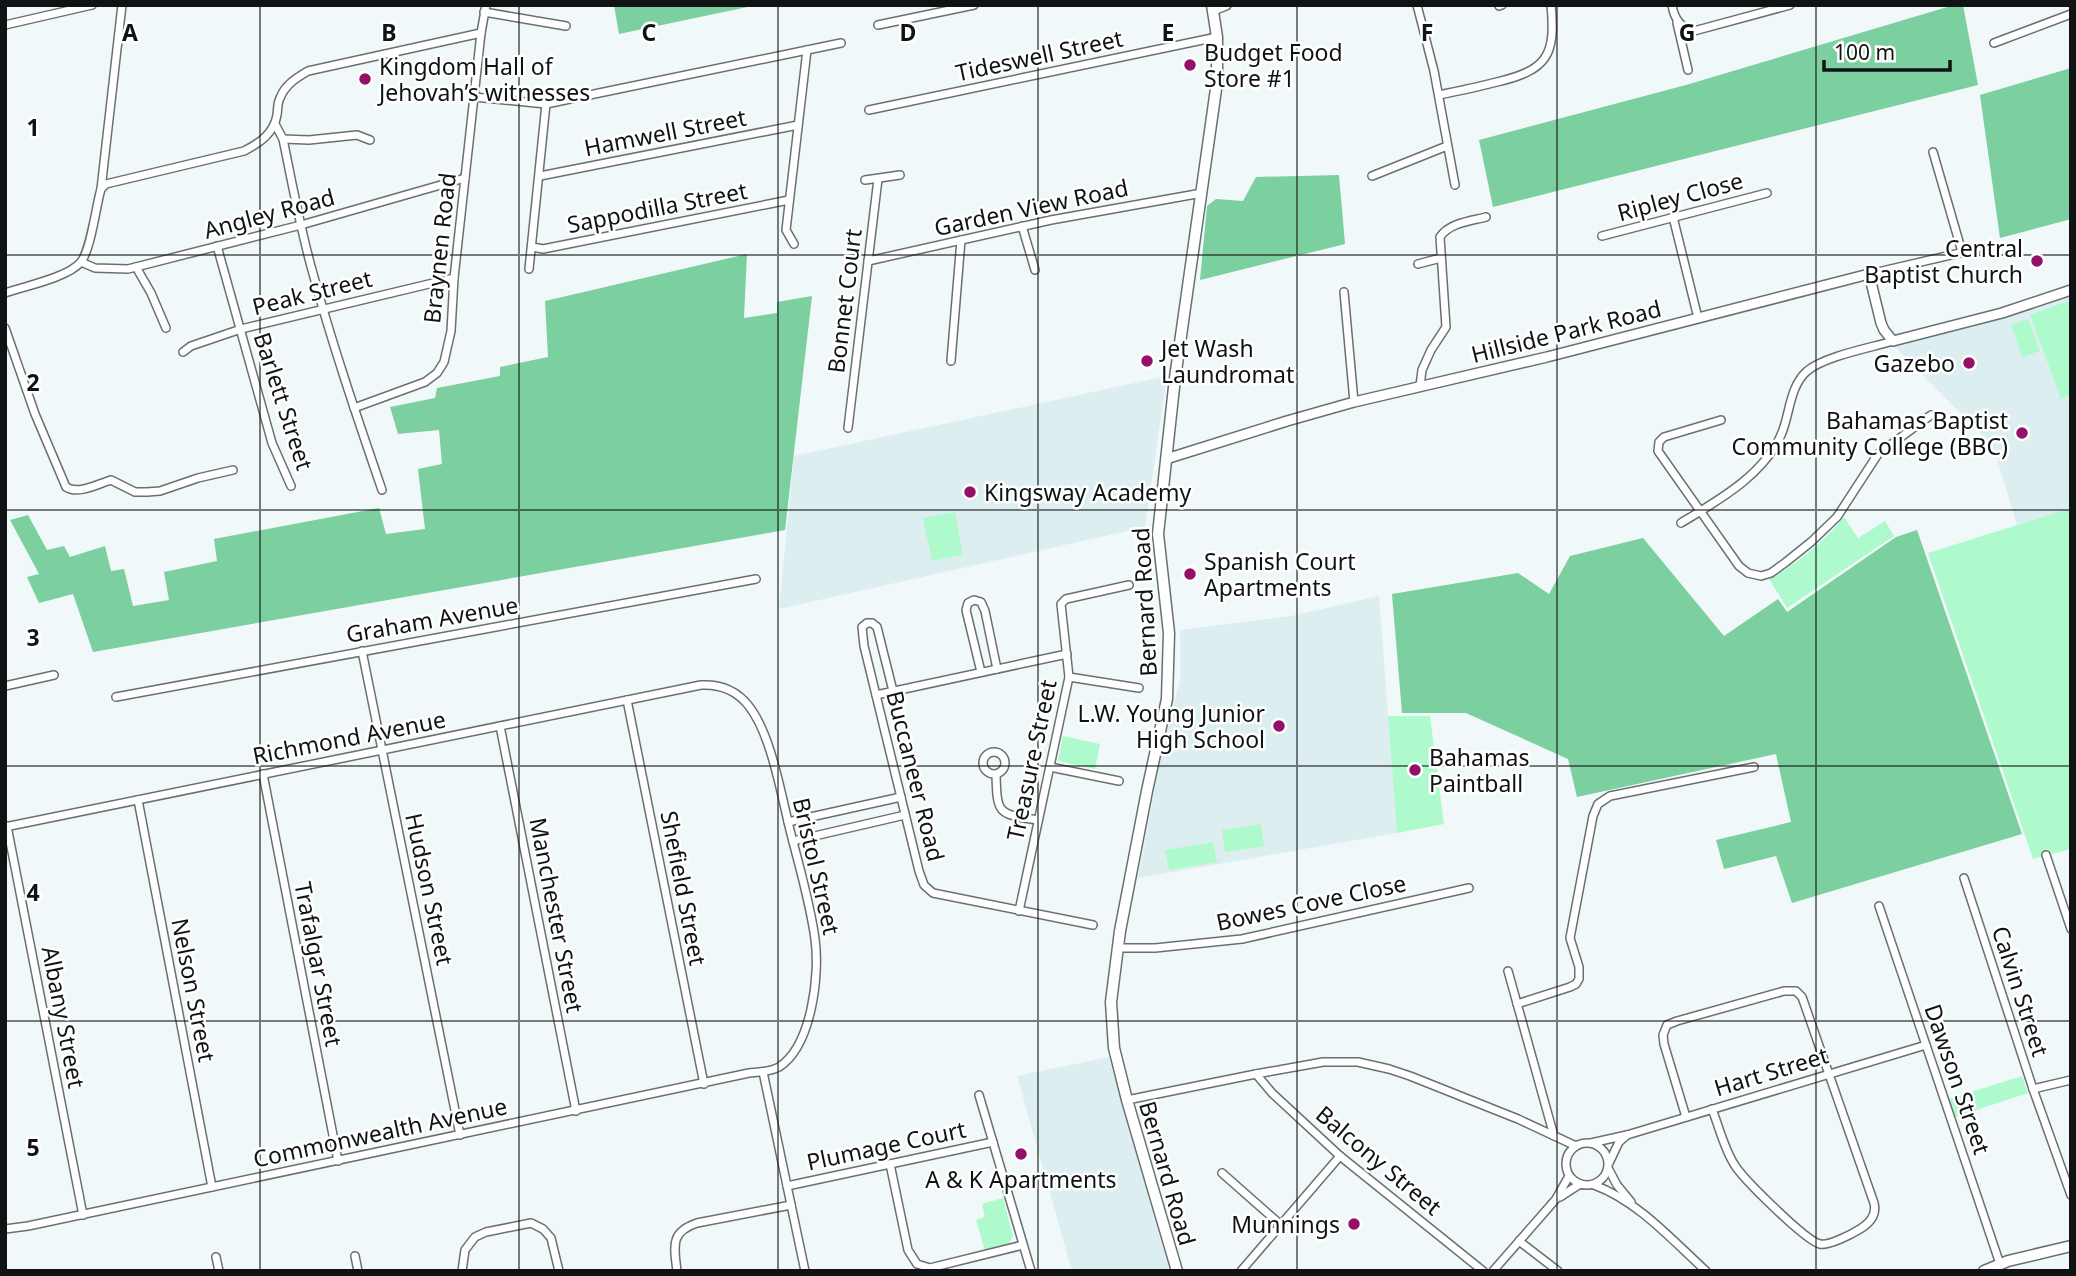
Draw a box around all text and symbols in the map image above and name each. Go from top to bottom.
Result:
text: A [122,16,138,48]
text: B [381,16,397,48]
text: C [642,16,657,48]
text: D [900,16,916,48]
text: E [1162,16,1174,48]
text: F [1421,16,1433,48]
text: G [1679,16,1695,48]
street label: Tideswell Street [953,22,1125,88]
scale bar [1824,28,1950,72]
place label: Budget Food Store #1 [1204,36,1343,94]
text: 100 m [1834,38,1895,66]
place label: Kingdom Hall of Jehovah’s witnesses [377,50,590,108]
marker: Budget Food Store #1 [1182,57,1198,73]
marker: Kingdom Hall of Jehovah’s witnesses [357,71,373,87]
street label: Hamwell Street [581,101,749,163]
text: 1 [26,111,40,143]
street label: Ripley Close [1614,164,1746,228]
street label: Braynen Road [415,171,463,325]
street label: Garden View Road [931,171,1131,243]
street label: Sappodilla Street [564,174,750,240]
street label: Angley Road [200,180,338,246]
street label: Bonnet Court [819,227,869,375]
place label: Central Baptist Church [1864,232,2023,290]
marker: Central Baptist Church [2029,253,2045,269]
street label: Peak Street [249,262,375,322]
street label: Hillside Park Road [1468,292,1664,370]
street label: Barlett Street [247,328,321,474]
place label: Jet Wash Laundromat [1159,332,1294,390]
place label: Gazebo [1874,347,1955,379]
marker: Jet Wash Laundromat [1139,353,1155,369]
marker: Gazebo [1961,355,1977,371]
text: 2 [26,366,40,398]
place label: Bahamas Baptist Community College (BBC) [1732,404,2008,462]
marker: Bahamas Baptist Community College (BBC) [2014,425,2030,441]
place label: Kingsway Academy [984,476,1192,508]
marker: Kingsway Academy [962,484,978,500]
street label: Bernard Road [1124,527,1164,677]
place label: Spanish Court Apartments [1204,545,1356,603]
marker: Spanish Court Apartments [1182,566,1198,582]
street label: Graham Avenue [344,588,520,650]
text: 3 [26,621,40,653]
street label: Treasure Street [998,676,1064,844]
street label: Buccaneer Road [879,687,953,865]
place label: L.W. Young Junior High School [1077,697,1265,755]
street label: Richmond Avenue [250,703,448,771]
marker: L.W. Young Junior High School [1271,718,1287,734]
place label: Bahamas Paintball [1429,741,1529,799]
marker: Bahamas Paintball [1407,762,1423,778]
street label: Bristol Street [786,794,848,938]
street label: Shefield Street [653,808,715,968]
street label: Hudson Street [398,810,462,968]
street label: Manchester Street [522,815,592,1015]
street label: Bowes Cove Close [1213,866,1409,938]
text: 4 [26,876,40,908]
street label: Trafalgar Street [287,879,351,1049]
street label: Nelson Street [164,915,224,1065]
street label: Calvin Street [1985,922,2057,1060]
street label: Albany Street [35,943,93,1091]
street label: Dawson Street [1917,1000,1999,1158]
street label: Hart Street [1710,1038,1832,1104]
street label: Commonwealth Avenue [250,1089,510,1175]
street label: Bernard Road [1132,1097,1204,1249]
street label: Balcony Street [1309,1098,1449,1222]
street label: Plumage Court [803,1113,969,1177]
text: 5 [26,1131,40,1163]
marker: A & K Apartments [1013,1146,1029,1162]
place label: A & K Apartments [925,1163,1117,1195]
place label: Munnings [1231,1208,1340,1240]
marker: Munnings [1346,1216,1362,1232]

